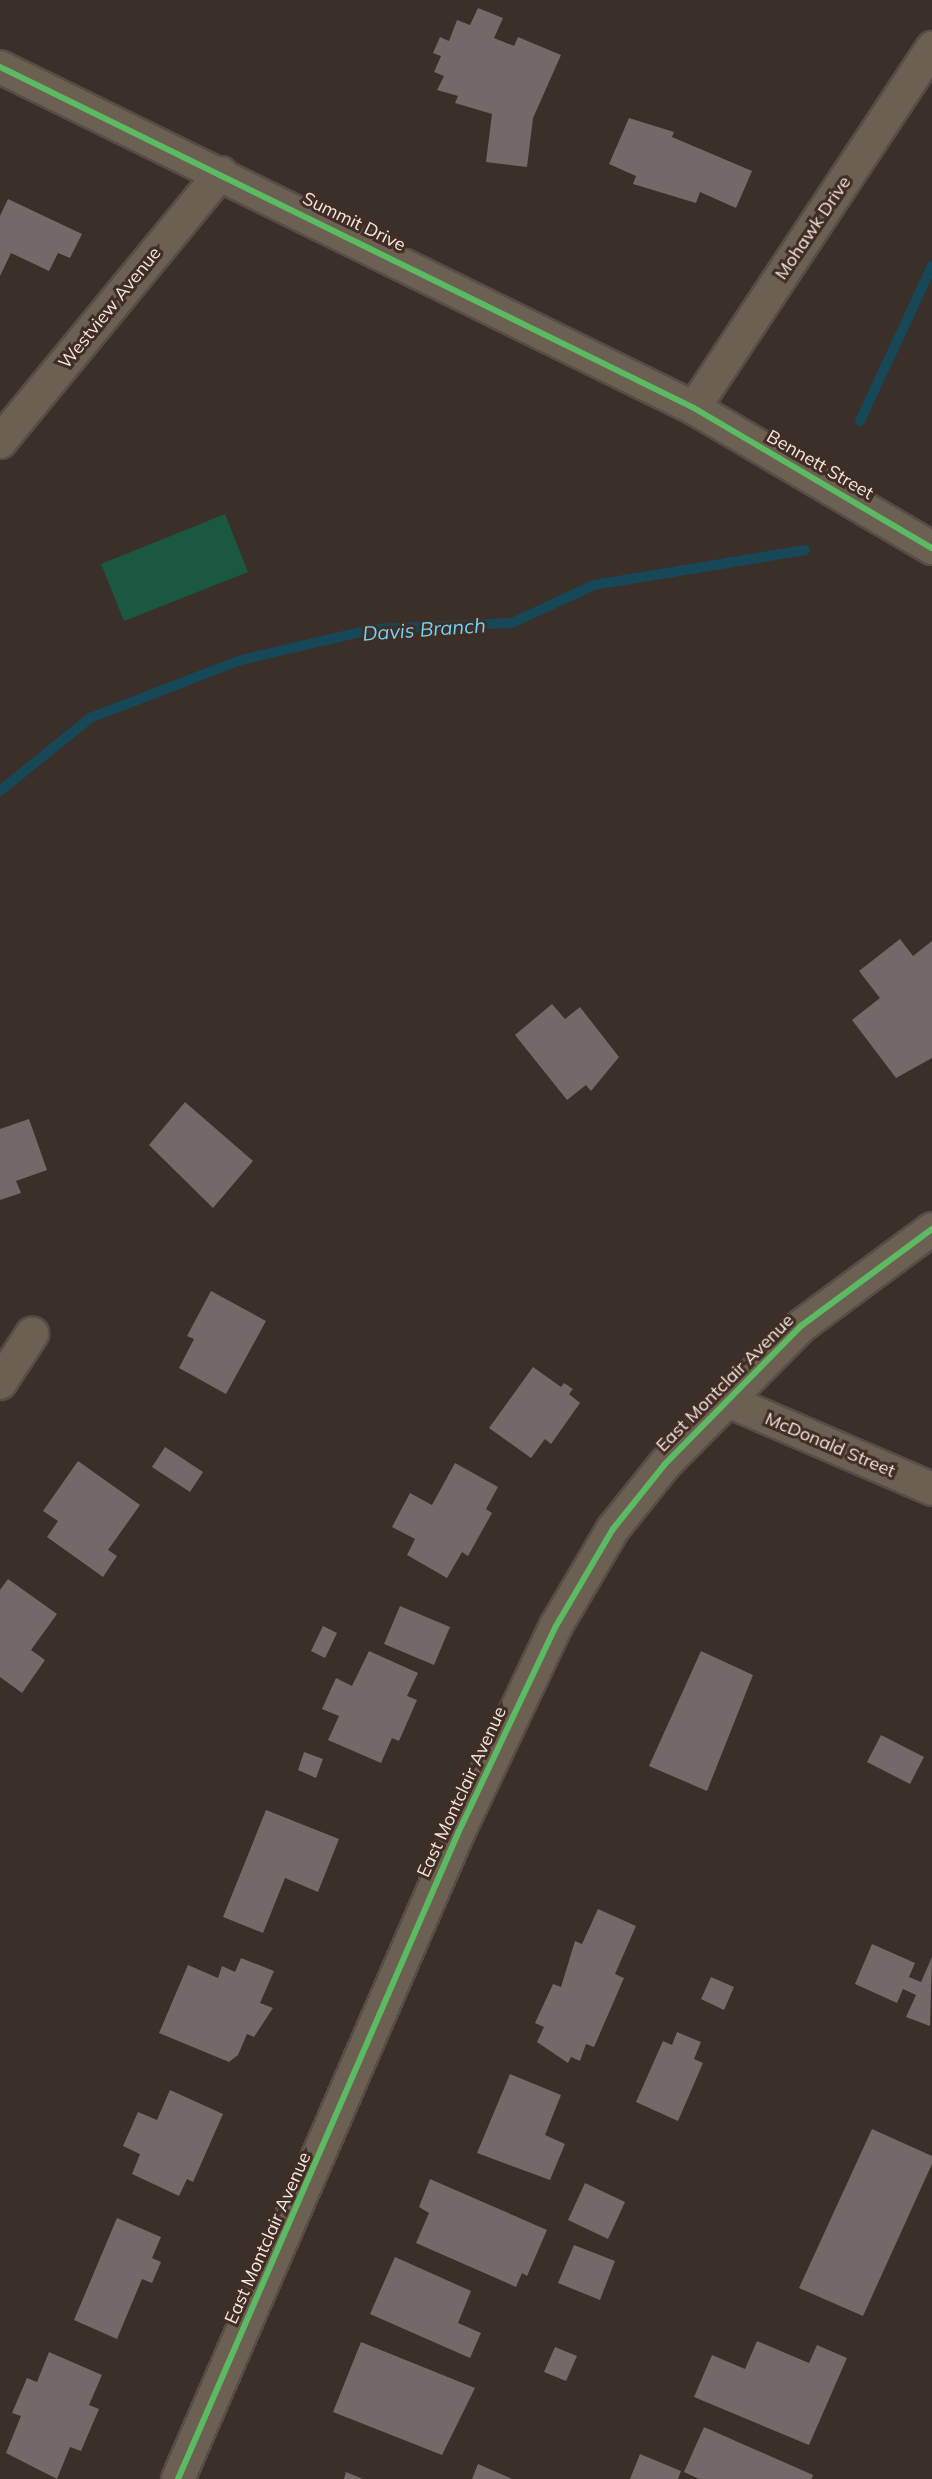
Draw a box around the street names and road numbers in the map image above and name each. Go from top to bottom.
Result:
street label: Mohawk Drive [770,172,856,284]
street label: Summit Drive [299,188,409,256]
street label: Westview Avenue [54,243,166,373]
street label: Bennett Street [763,426,877,504]
street label: East Montclair Avenue [652,1310,798,1456]
street label: McDonald Street [762,1408,898,1482]
street label: East Montclair Avenue [413,1703,511,1881]
street label: East Montclair Avenue [220,2149,316,2327]

